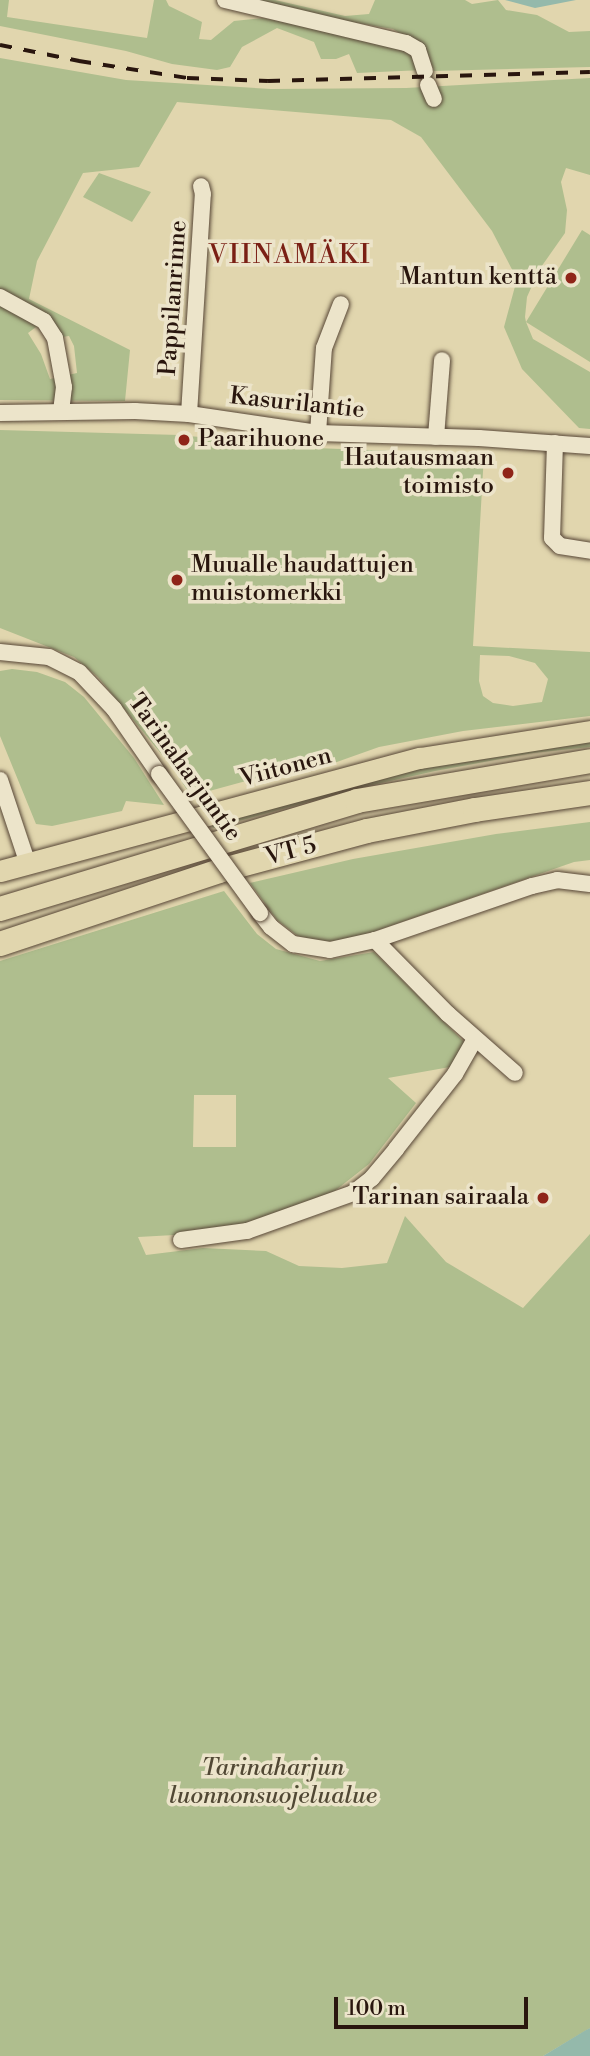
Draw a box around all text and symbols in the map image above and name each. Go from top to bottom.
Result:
street label: Pappilanrinne [154,219,194,377]
district label: VIINAMÄKI [210,240,370,272]
place label: Mantun kenttä [400,264,557,292]
marker: Mantun kenttä [563,270,579,286]
street label: Kasurilantie [228,383,366,425]
place label: Paarihuone [198,426,324,454]
marker: Paarihuone [176,432,192,448]
place label: Hautausmaan toimisto [344,445,494,501]
marker: Hautausmaan toimisto [500,465,516,481]
place label: Muualle haudattujen muistomerkki [191,552,414,608]
marker: Muualle haudattujen muistomerkki [169,572,185,588]
street label: Tarinaharjuntie [121,689,247,847]
street label: Viitonen [237,742,335,794]
street label: VT 5 [262,831,320,873]
place label: Tarinan sairaala [353,1184,529,1212]
marker: Tarinan sairaala [535,1190,551,1206]
park label: Tarinaharjun luonnonsuojelualue [169,1755,377,1811]
scale bar [338,1982,532,2026]
text: 100 m [347,1996,406,2022]

